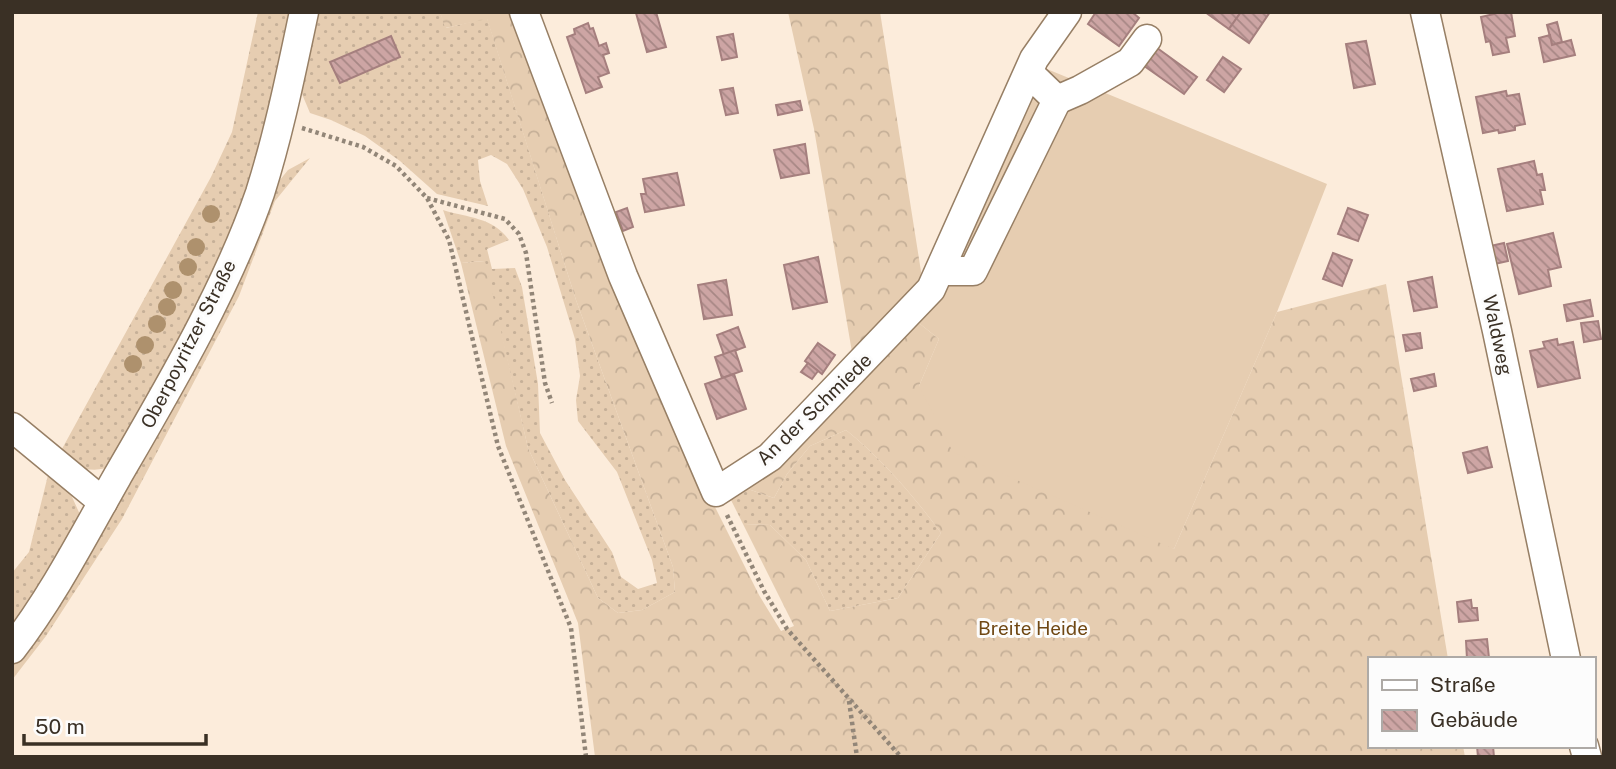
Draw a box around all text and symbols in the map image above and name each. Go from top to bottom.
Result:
street label: Oberpoyritzer Straße [136,256,240,432]
street label: Waldweg [1479,293,1517,377]
street label: An der Schmiede [752,349,876,469]
park label: Breite Heide [978,617,1088,639]
legend [1368,657,1595,748]
text: Straße [1430,672,1496,697]
scale bar [24,702,206,746]
text: Gebäude [1430,707,1518,732]
text: 50 m [35,714,85,739]

